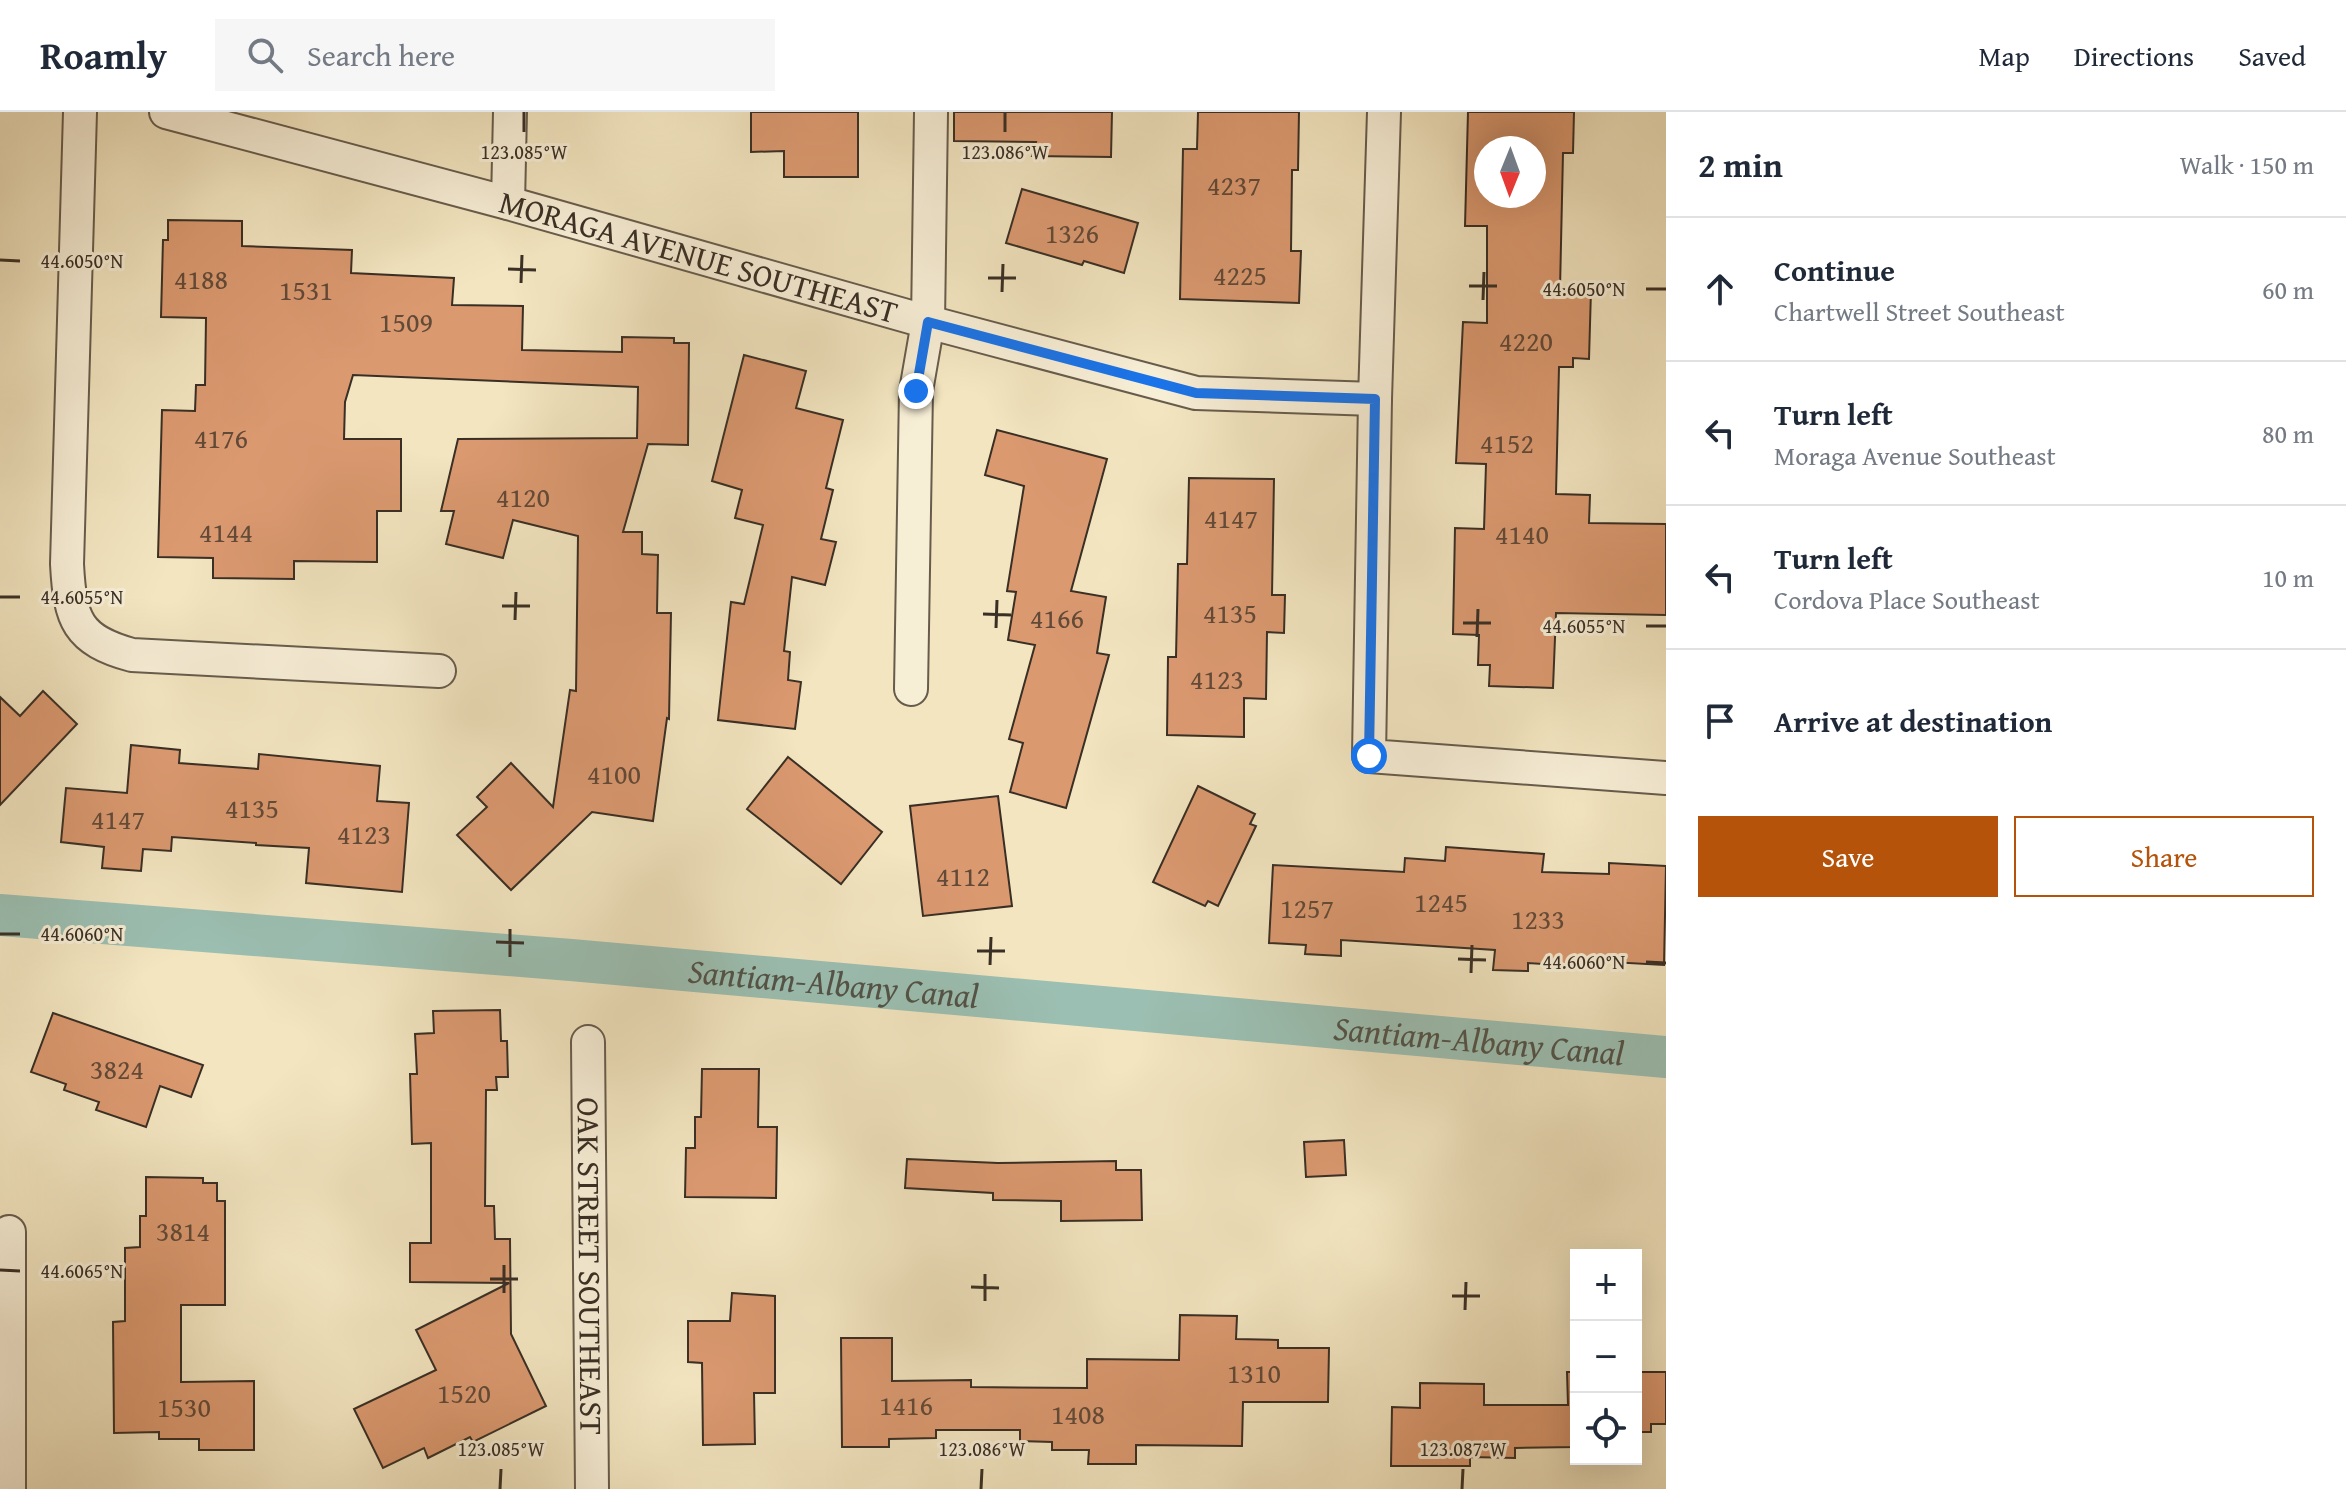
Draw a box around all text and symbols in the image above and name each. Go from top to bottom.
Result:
search box [215,19,775,91]
text: Roamly [40,27,167,83]
icon: search [243,33,287,77]
text: Search here [307,33,455,77]
text: Map [1978,35,2030,76]
text: Directions [2074,35,2194,76]
text: Saved [2238,35,2306,76]
north arrow [1474,136,1546,208]
text: 123.085°W [481,137,567,166]
text: 123.086°W [962,137,1048,166]
text: 2 min [1698,140,1783,189]
text: Walk · 150 m [2180,145,2314,184]
house number: 4237 [1207,164,1261,205]
street label: MORAGA AVENUE SOUTHEAST [494,178,903,335]
house number: 1326 [1045,212,1099,253]
text: 44.6050°N [41,246,123,275]
text: Continue [1774,248,1895,292]
house number: 4225 [1213,254,1267,295]
house number: 4188 [174,258,228,299]
icon: ahead [1698,267,1742,311]
house number: 1531 [279,269,333,310]
text: 60 m [2262,270,2314,309]
text: 44.6050°N [1543,274,1625,303]
text: Chartwell Street Southeast [1774,292,2065,331]
house number: 1509 [379,301,433,342]
house number: 4220 [1499,320,1553,361]
route end [898,373,934,409]
text: Turn left [1774,392,1893,436]
icon: left [1698,411,1742,455]
text: 80 m [2262,414,2314,453]
house number: 4176 [194,417,248,458]
house number: 4152 [1480,422,1534,463]
text: Moraga Avenue Southeast [1774,436,2056,475]
house number: 4120 [496,476,550,517]
house number: 4147 [1204,497,1258,538]
house number: 4144 [199,511,253,552]
house number: 4140 [1495,513,1549,554]
text: Turn left [1774,536,1893,580]
icon: left [1698,555,1742,599]
text: 10 m [2262,558,2314,597]
text: Cordova Place Southeast [1774,580,2040,619]
text: 44.6055°N [41,582,123,611]
house number: 4135 [1203,592,1257,633]
house number: 4166 [1030,597,1084,638]
text: 44.6055°N [1543,611,1625,640]
house number: 4123 [1190,658,1244,699]
icon: arrive [1698,699,1742,743]
text: Arrive at destination [1774,699,2052,743]
route start [1351,738,1387,774]
house number: 4100 [587,753,641,794]
house number: 4135 [225,787,279,828]
house number: 4147 [91,798,145,839]
house number: 4123 [337,813,391,854]
button: Save [1698,816,1998,897]
button: Share [2014,816,2314,897]
house number: 4112 [936,855,990,896]
house number: 1245 [1414,881,1468,922]
house number: 1257 [1280,887,1334,928]
house number: 1233 [1511,898,1565,939]
text: 44.6060°N [41,919,123,948]
water label: Santiam-Albany Canal [686,945,981,1020]
text: 44.6060°N [1543,947,1625,976]
water label: Santiam-Albany Canal [1331,1003,1626,1077]
house number: 3824 [90,1048,144,1089]
street label: OAK STREET SOUTHEAST [565,1097,616,1435]
house number: 3814 [156,1210,210,1251]
map controls [1570,1249,1642,1465]
button: + [1570,1249,1642,1321]
text: 44.6065°N [41,1256,123,1285]
button: − [1570,1321,1642,1393]
house number: 1310 [1227,1352,1281,1393]
house number: 1520 [437,1372,491,1413]
house number: 1416 [879,1384,933,1425]
house number: 1530 [157,1386,211,1427]
house number: 1408 [1051,1393,1105,1434]
button: locate [1570,1393,1642,1465]
text: 123.085°W [458,1434,544,1463]
text: 123.086°W [939,1434,1025,1463]
text: 123.087°W [1420,1434,1506,1463]

